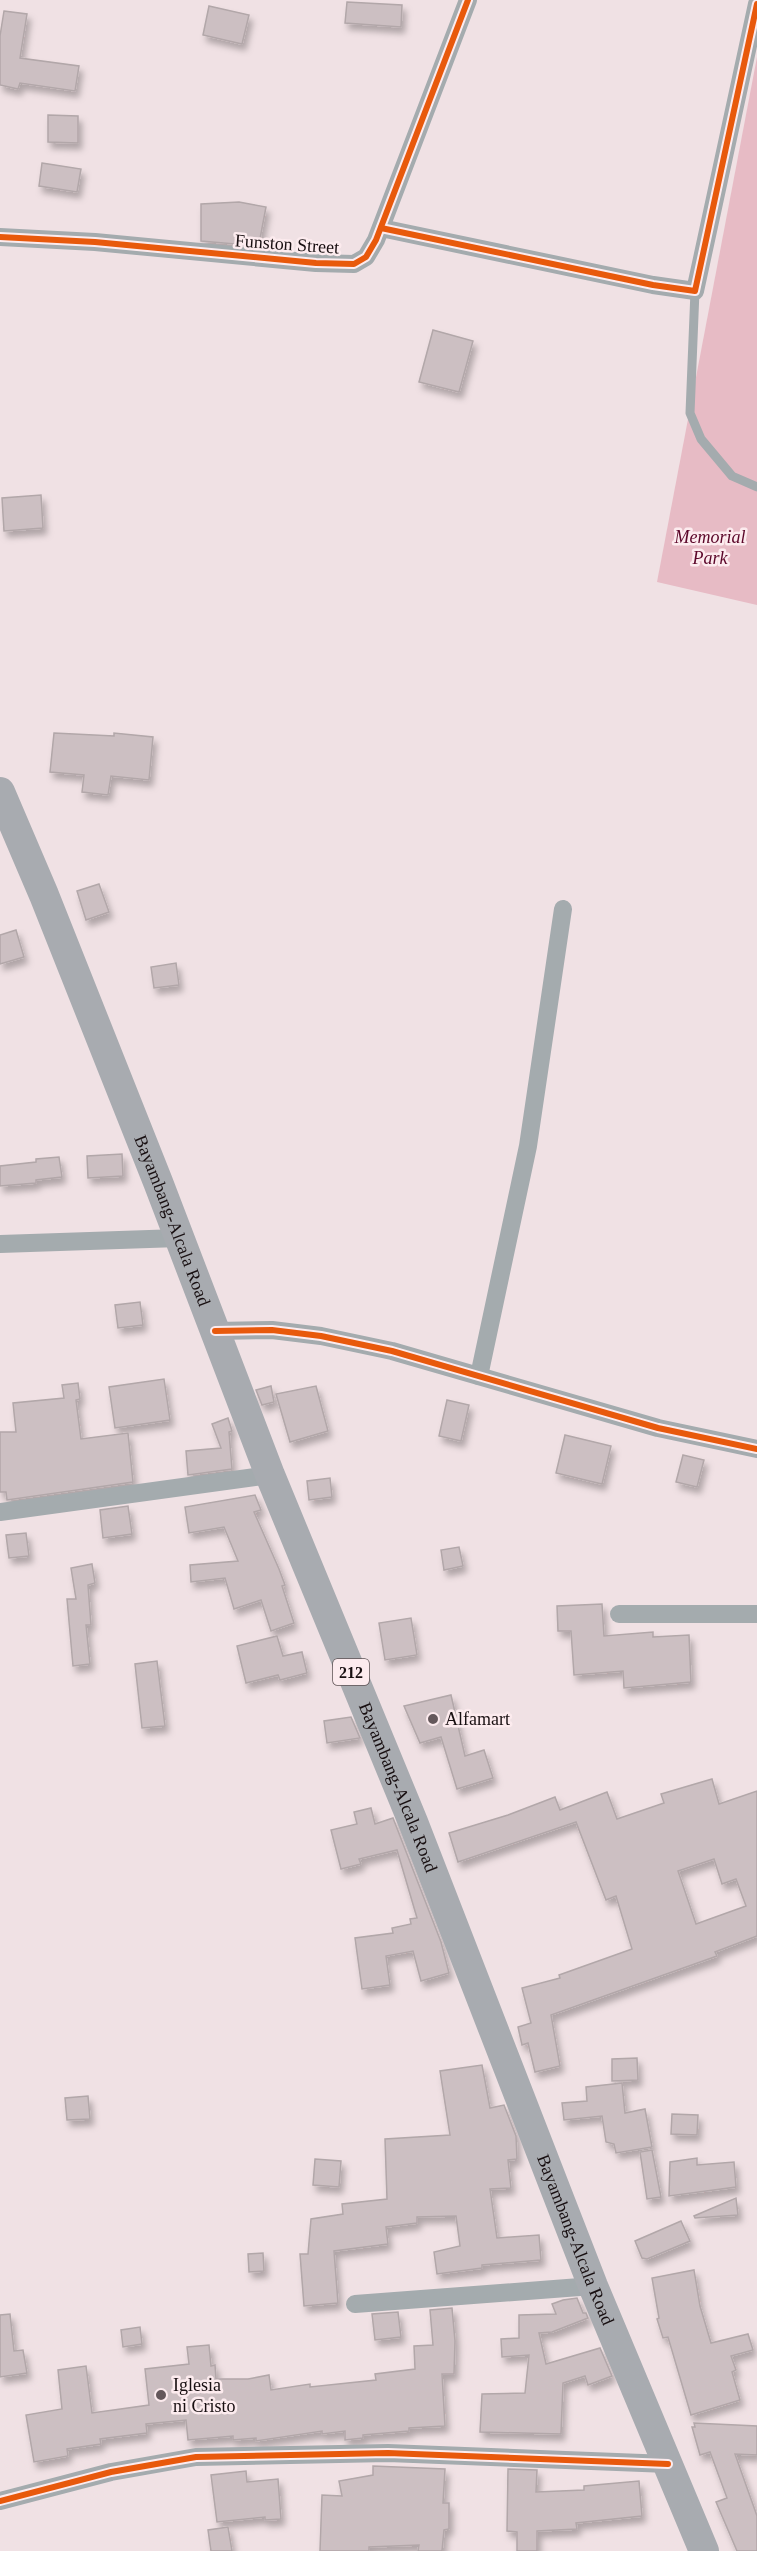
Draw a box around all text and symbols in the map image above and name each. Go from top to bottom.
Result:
street label: Funston Street [234,230,340,258]
park label: Memorial Park [674,527,746,568]
street label: Bayambang-Alcala Road [130,1132,214,1309]
road number: 212 [333,1659,369,1685]
street label: Bayambang-Alcala Road [355,1699,441,1875]
place label: Alfamart [445,1709,510,1729]
marker: Alfamart [426,1712,440,1726]
street label: Bayambang-Alcala Road [533,2152,618,2328]
place label: Iglesia ni Cristo [173,2375,236,2416]
marker: Iglesia ni Cristo [154,2388,168,2402]

